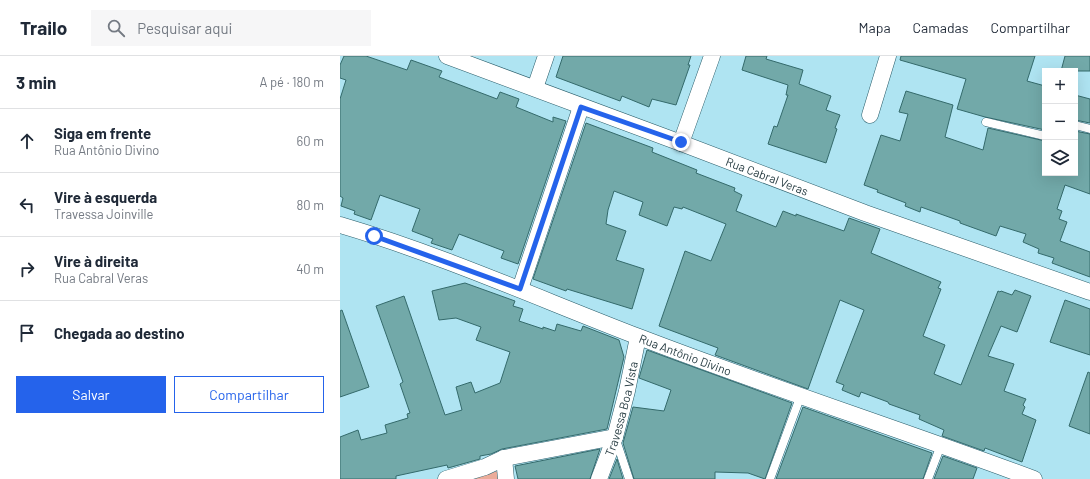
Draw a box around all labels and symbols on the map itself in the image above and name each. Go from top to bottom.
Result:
route end [672,133,690,151]
street label: Rua Cabral Veras [724,154,811,198]
route start [365,227,383,245]
street label: Rua Antônio Divino [637,331,734,378]
street label: Travessa Boa Vista [601,360,640,458]

